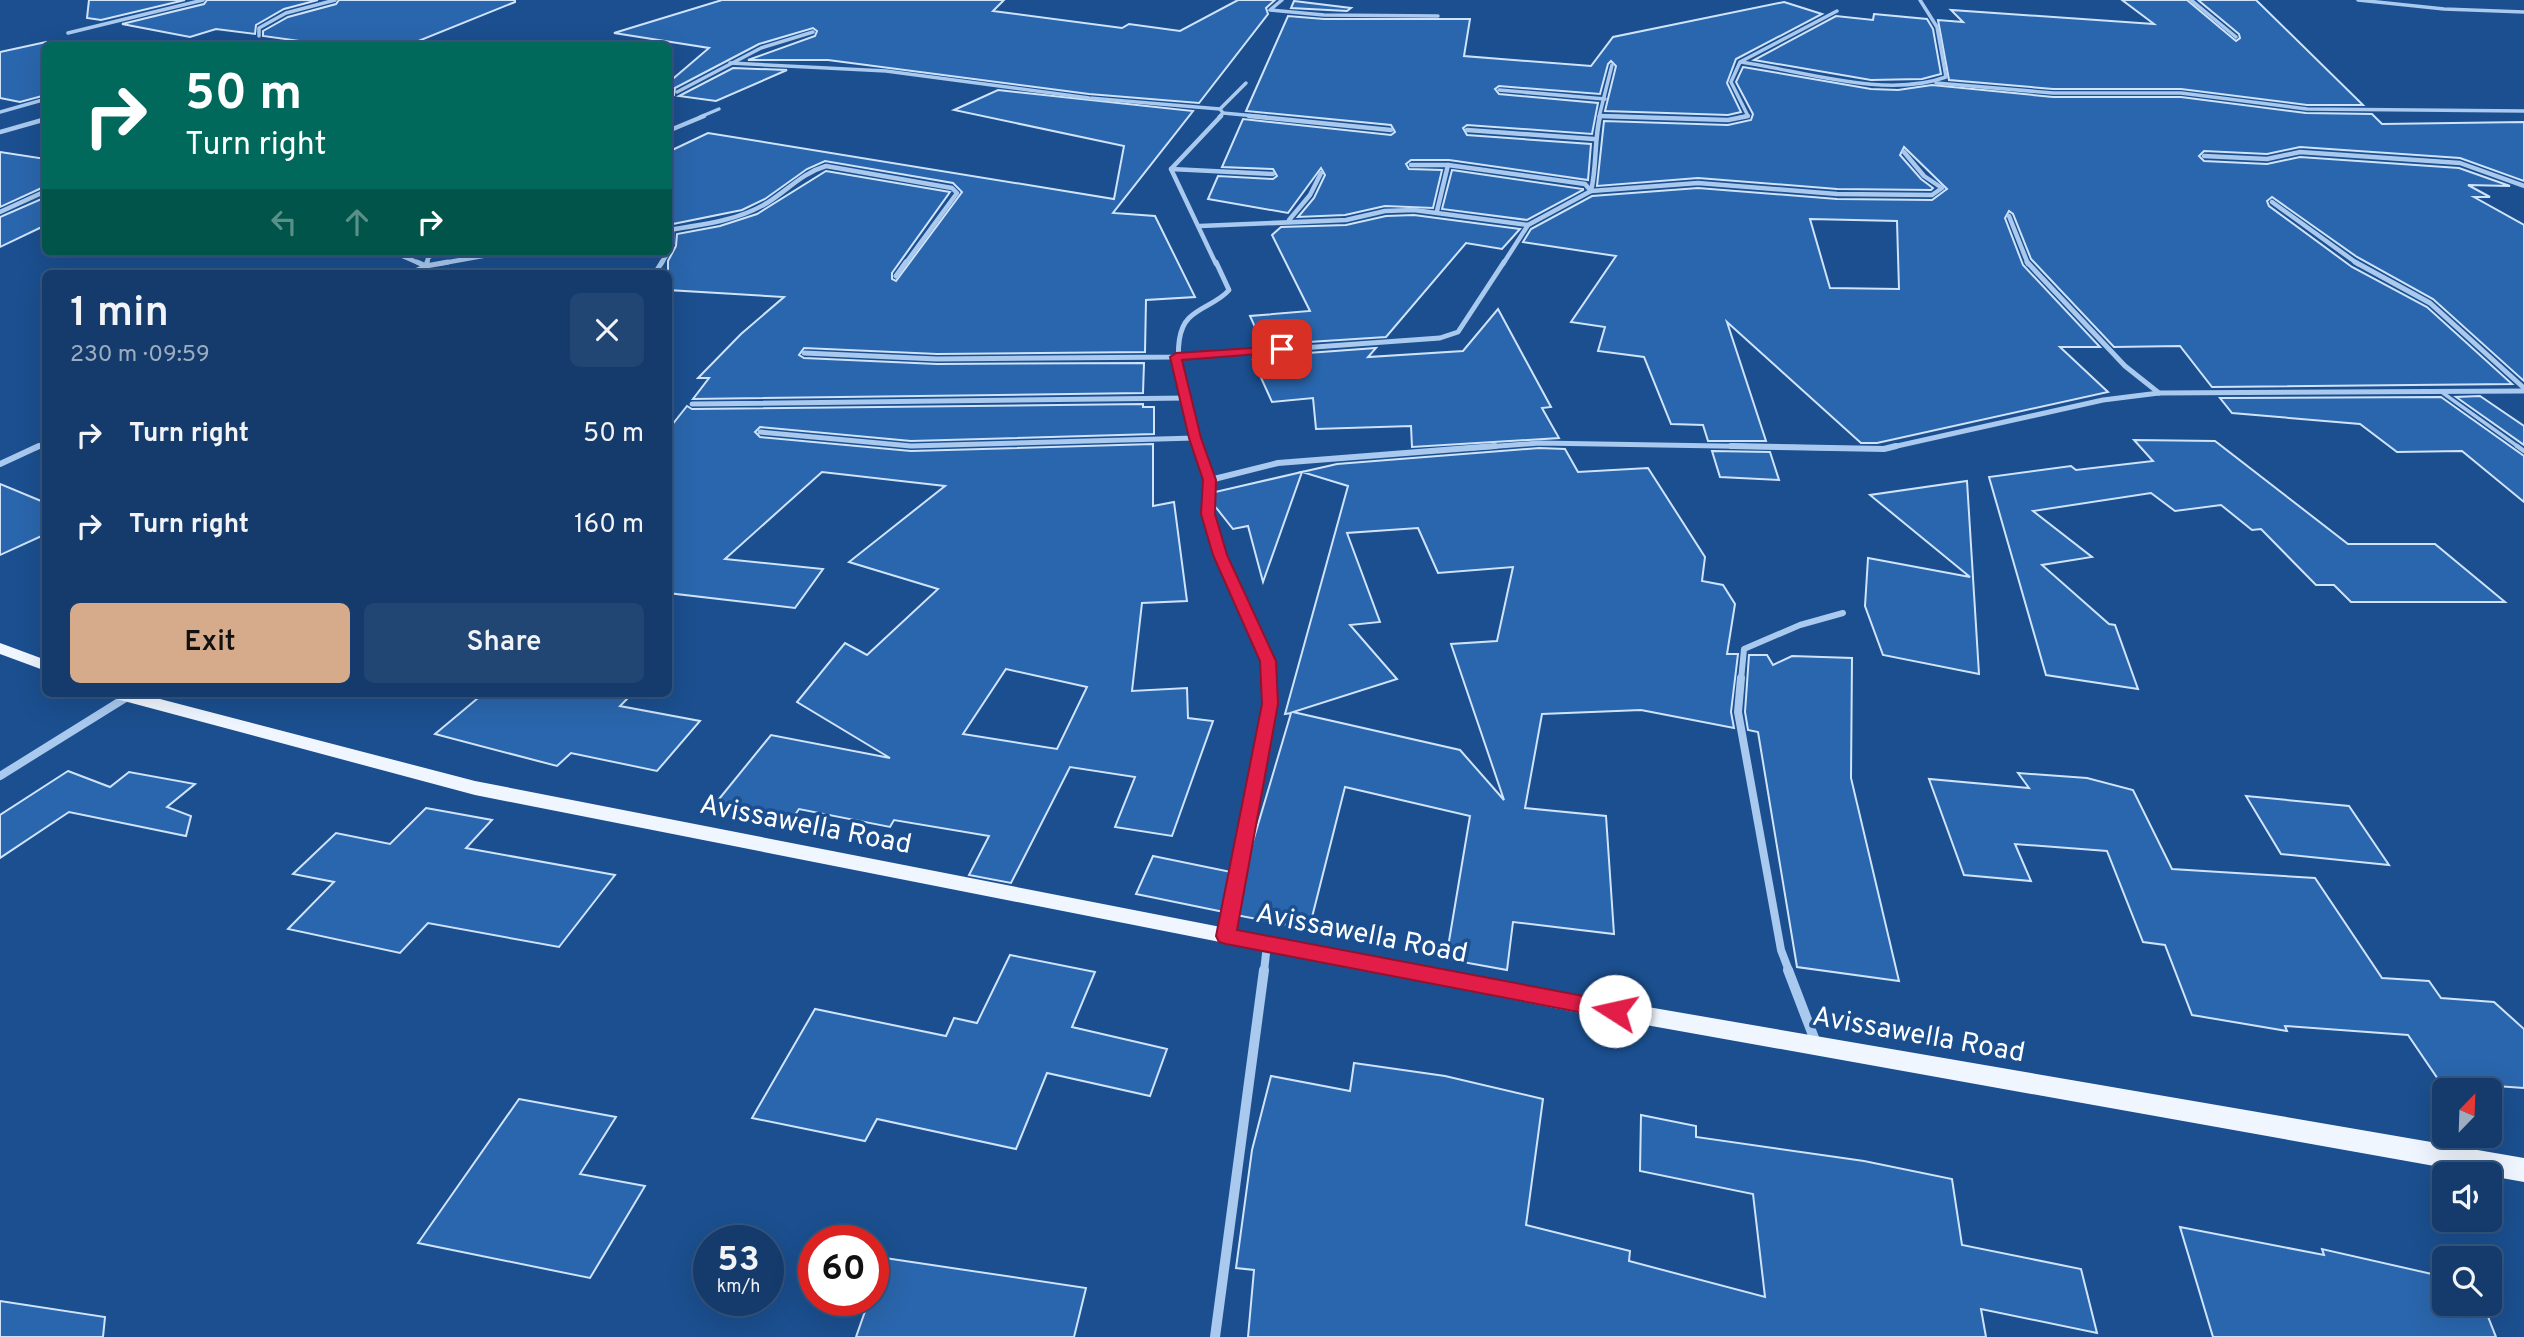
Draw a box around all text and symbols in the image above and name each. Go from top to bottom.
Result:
text: 50 m [185,65,302,127]
icon: right [70,70,161,161]
text: Turn right [185,126,327,166]
icon: left [265,203,303,241]
icon: ahead [338,203,376,241]
icon: right [411,203,449,241]
text: 1 min [70,288,169,341]
button: close [570,293,644,367]
pin [1252,319,1312,379]
icon: arrive [1263,330,1301,368]
text: 230 m · 09:59 [70,341,210,370]
icon: right [70,416,108,454]
text: Turn right [129,418,249,451]
text: 50 m [583,418,644,451]
icon: right [70,507,108,545]
text: Turn right [129,509,249,542]
text: 160 m [574,509,644,542]
button: Exit [70,603,350,683]
button: Share [364,603,644,683]
street label: Avissawella Road [696,788,914,864]
street label: Avissawella Road [1252,897,1470,973]
position arrow [1578,974,1652,1048]
street label: Avissawella Road [1809,1000,2028,1072]
north arrow [2432,1078,2502,1148]
map controls [2432,1078,2502,1316]
button: sound [2432,1162,2502,1232]
speed limit sign: 60 [798,1225,889,1316]
text: 53 [717,1239,760,1283]
button: search [2432,1246,2502,1316]
text: km/h [717,1276,760,1299]

